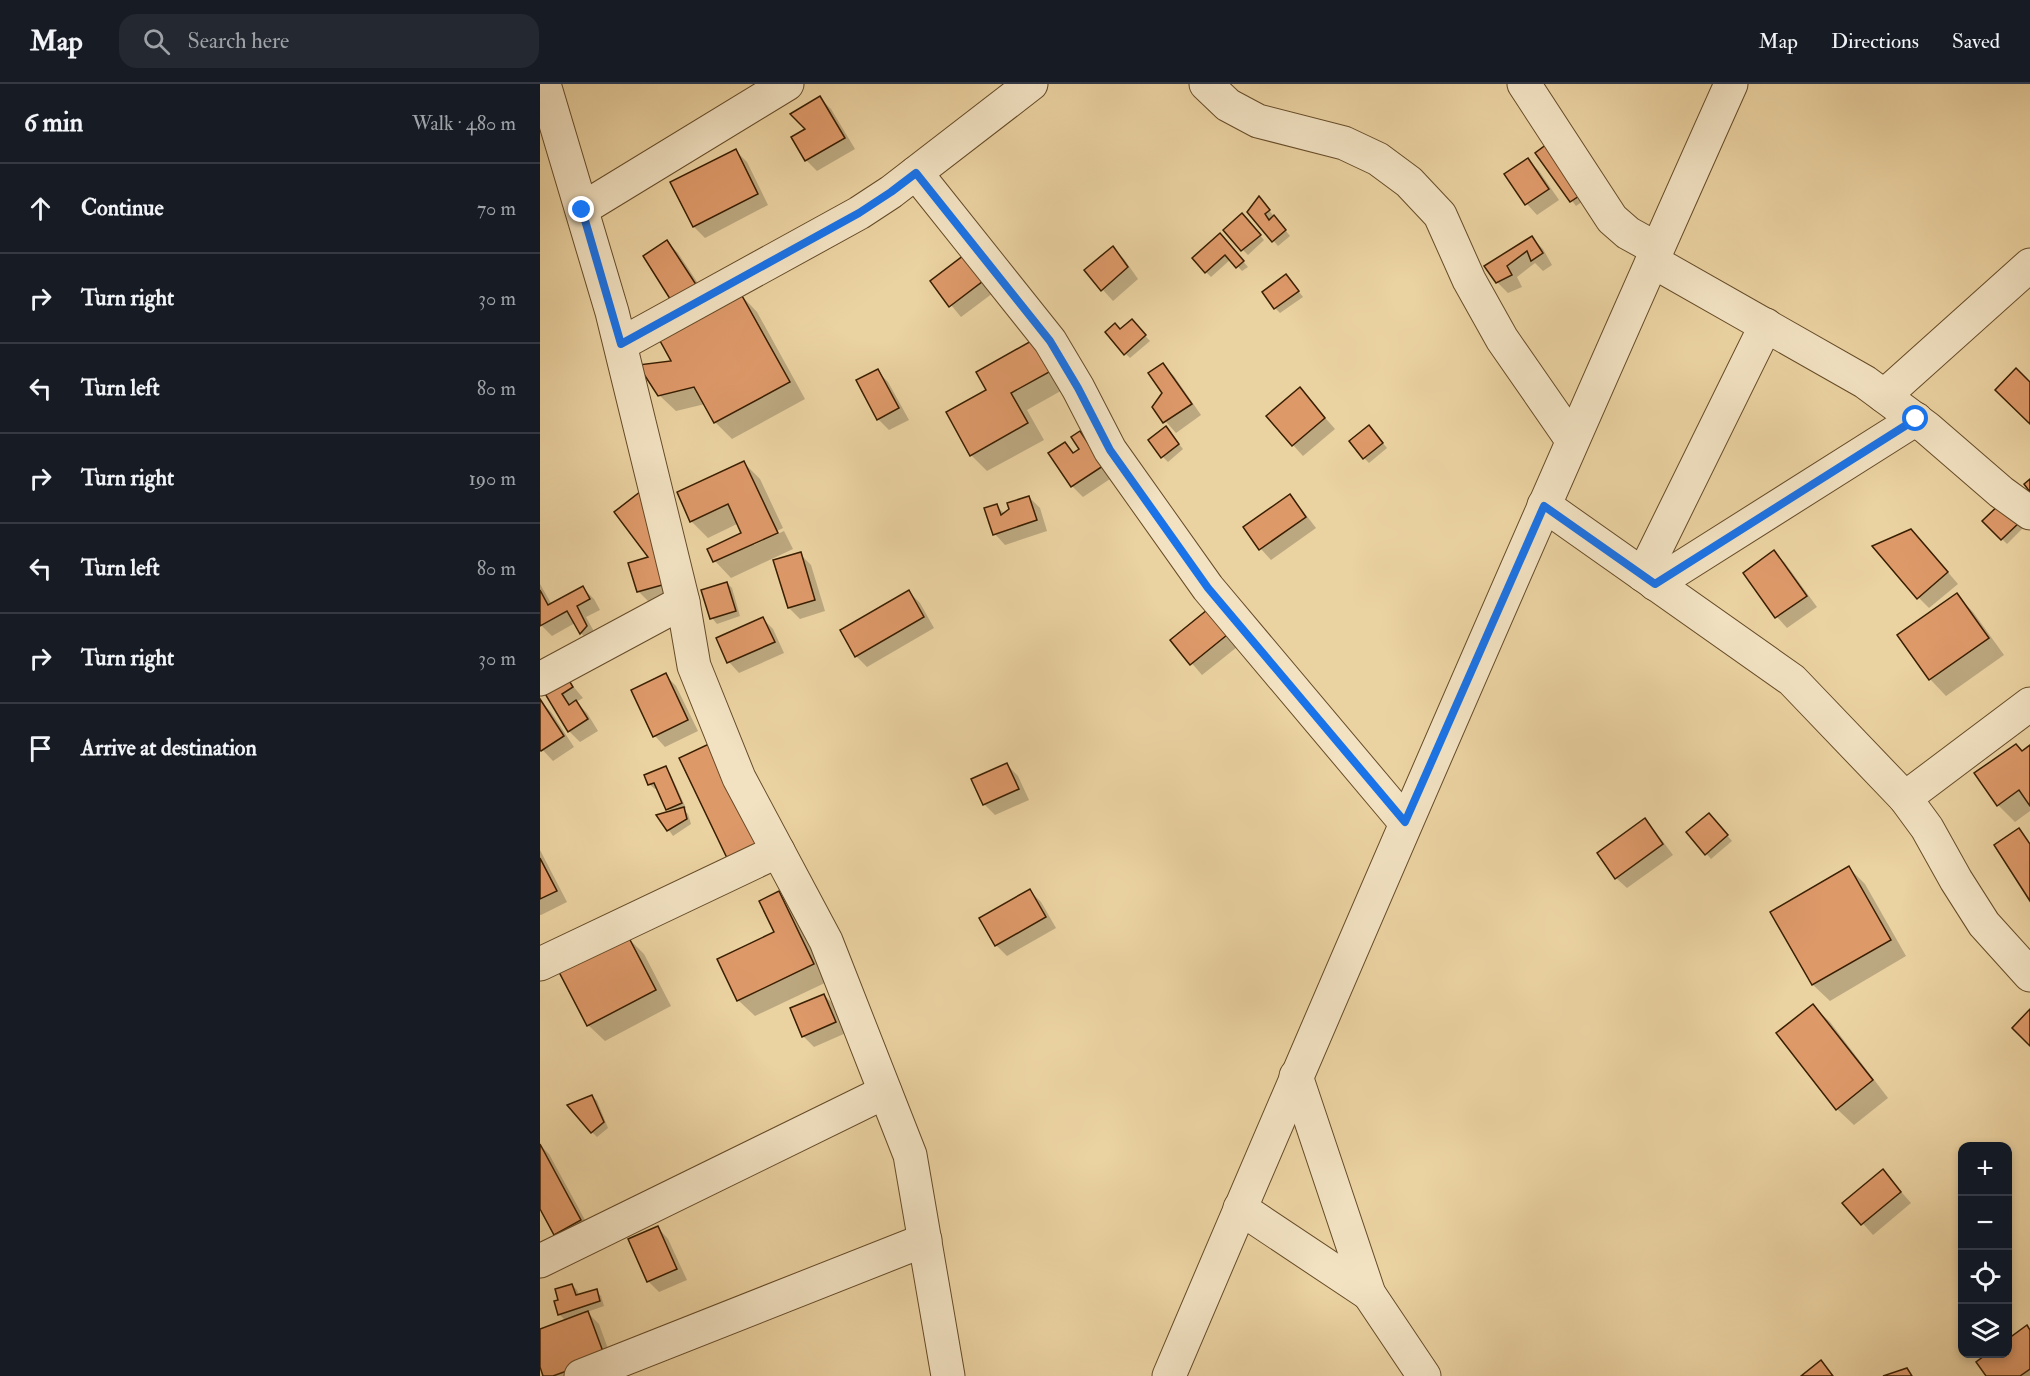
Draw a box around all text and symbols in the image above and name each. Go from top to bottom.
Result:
search box [119,14,539,68]
text: Map [30,24,83,59]
icon: search [140,25,173,58]
text: Search here [188,27,289,55]
text: Map [1758,28,1798,55]
text: Directions [1831,28,1919,55]
text: Saved [1952,28,2000,55]
text: 6 min [24,107,83,139]
text: Walk · 480 m [412,111,516,136]
icon: ahead [24,192,57,225]
text: Continue [81,194,164,222]
text: 70 m [477,196,516,221]
route end [568,196,594,222]
icon: right [24,282,57,315]
text: Turn right [81,284,174,312]
text: 30 m [478,286,516,311]
icon: left [24,372,57,405]
text: Turn left [81,374,160,402]
text: 80 m [477,376,516,401]
route start [1902,405,1928,431]
icon: right [24,462,57,495]
text: Turn right [81,464,174,492]
text: 190 m [469,466,516,491]
icon: left [24,552,57,585]
text: Turn left [81,554,160,582]
text: 80 m [477,556,516,581]
icon: right [24,642,57,675]
text: Turn right [81,644,174,672]
text: 30 m [478,646,516,671]
icon: arrive [24,732,57,765]
text: Arrive at destination [81,734,257,762]
map controls [1958,1142,2012,1358]
button: + [1958,1142,2012,1196]
button: − [1958,1196,2012,1250]
button: locate [1958,1250,2012,1304]
button: layers [1958,1304,2012,1358]

